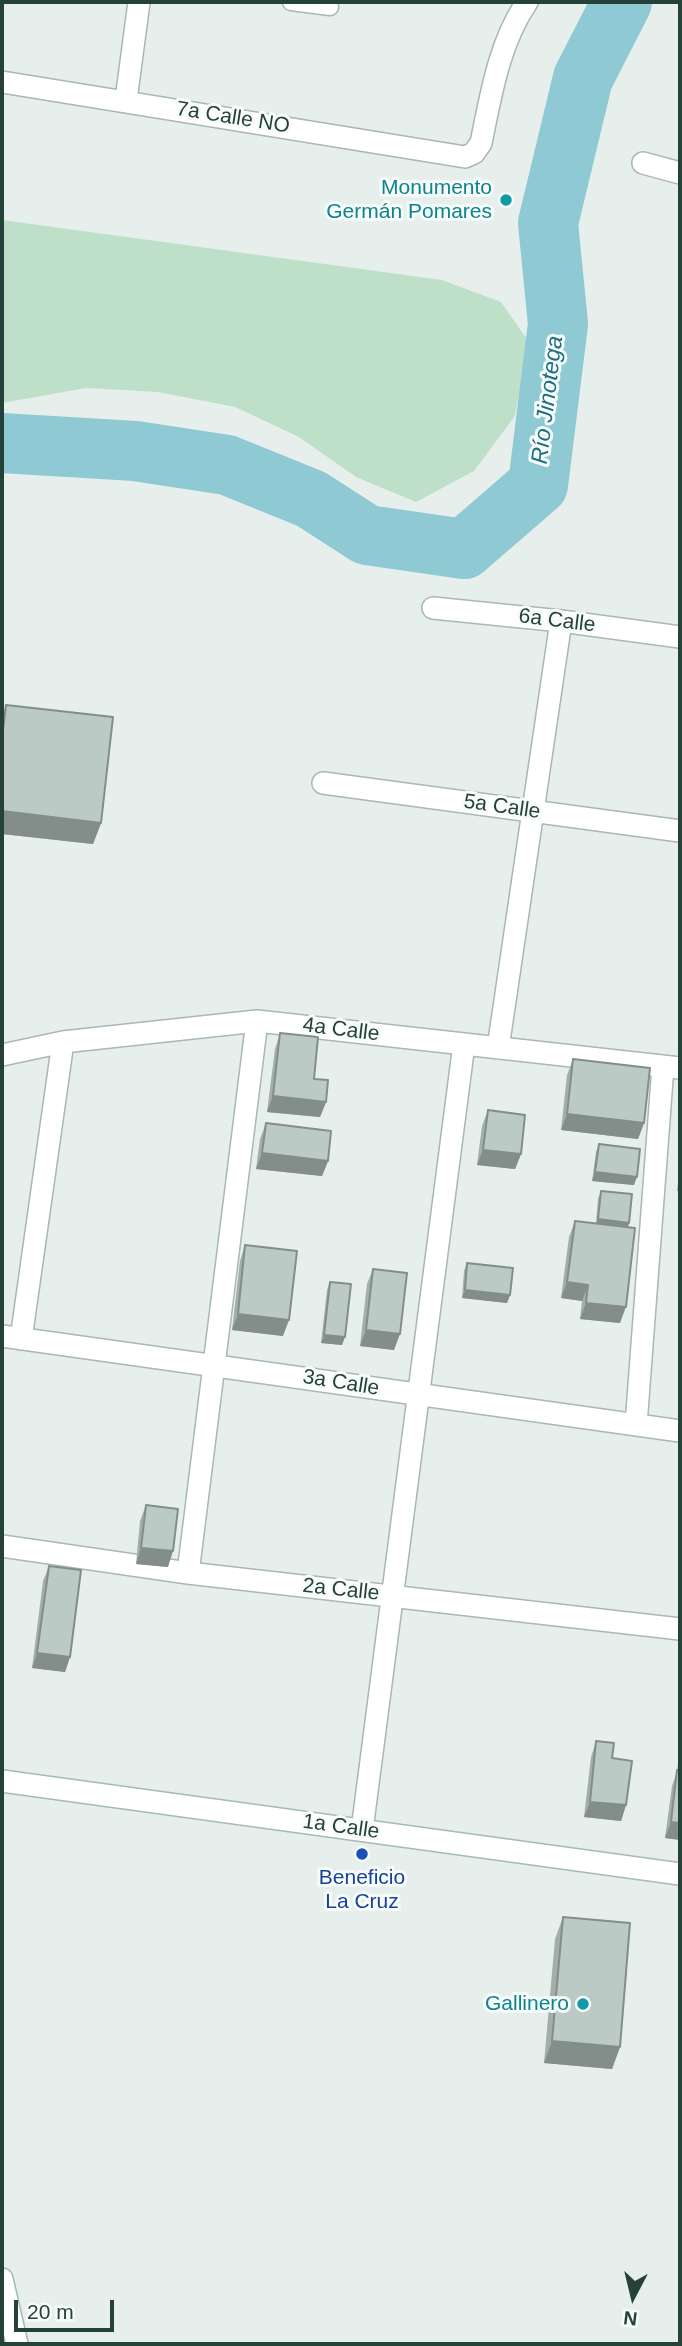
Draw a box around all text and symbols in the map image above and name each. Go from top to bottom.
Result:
street label: 7a Calle NO [175,97,291,139]
place label: Monumento Germán Pomares [326,175,492,225]
marker: Monumento Germán Pomares [498,192,514,208]
water label: Río Jinotega [526,334,570,466]
street label: 6a Calle [517,604,597,638]
street label: 5a Calle [462,789,542,825]
street label: 4a Calle [301,1013,381,1047]
street label: 3a Calle [301,1365,381,1401]
street label: 2a Calle [301,1573,381,1607]
street label: 1a Calle [301,1809,381,1845]
marker: Beneficio La Cruz [354,1846,370,1862]
place label: Beneficio La Cruz [319,1865,405,1915]
place label: Gallinero [485,1991,569,2017]
marker: Gallinero [575,1996,591,2012]
north arrow [598,2262,668,2332]
scale bar [18,2286,117,2330]
text: 20 m [27,2300,74,2323]
text: N [622,2307,638,2330]

